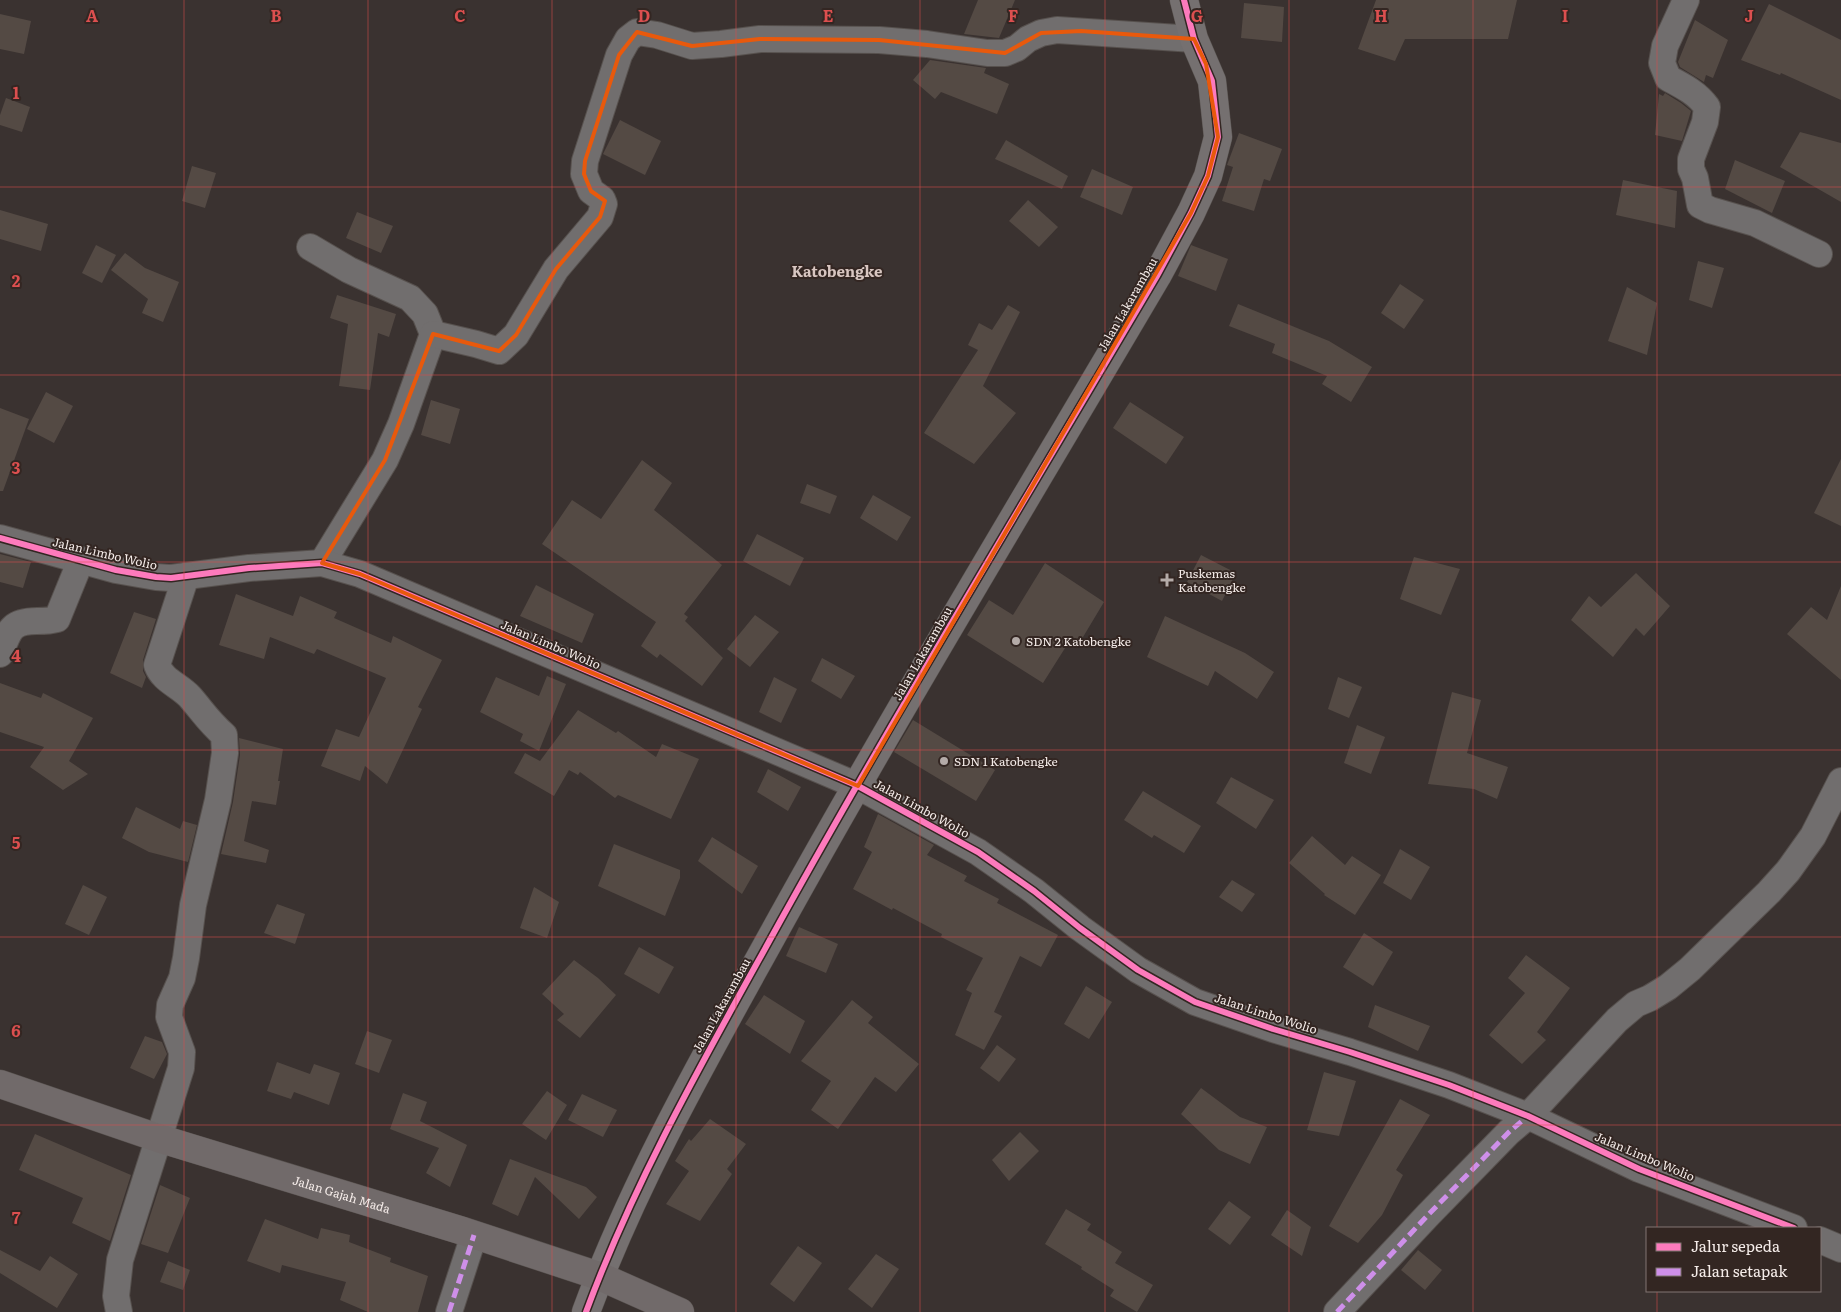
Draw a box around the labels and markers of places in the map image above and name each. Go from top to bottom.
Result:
place label: Puskemas Katobengke [1178,564,1246,596]
marker: Puskemas Katobengke [1160,573,1174,587]
place label: SDN 2 Katobengke [1026,632,1131,650]
marker: SDN 2 Katobengke [1010,635,1022,647]
place label: SDN 1 Katobengke [954,752,1058,770]
marker: SDN 1 Katobengke [938,755,950,767]

